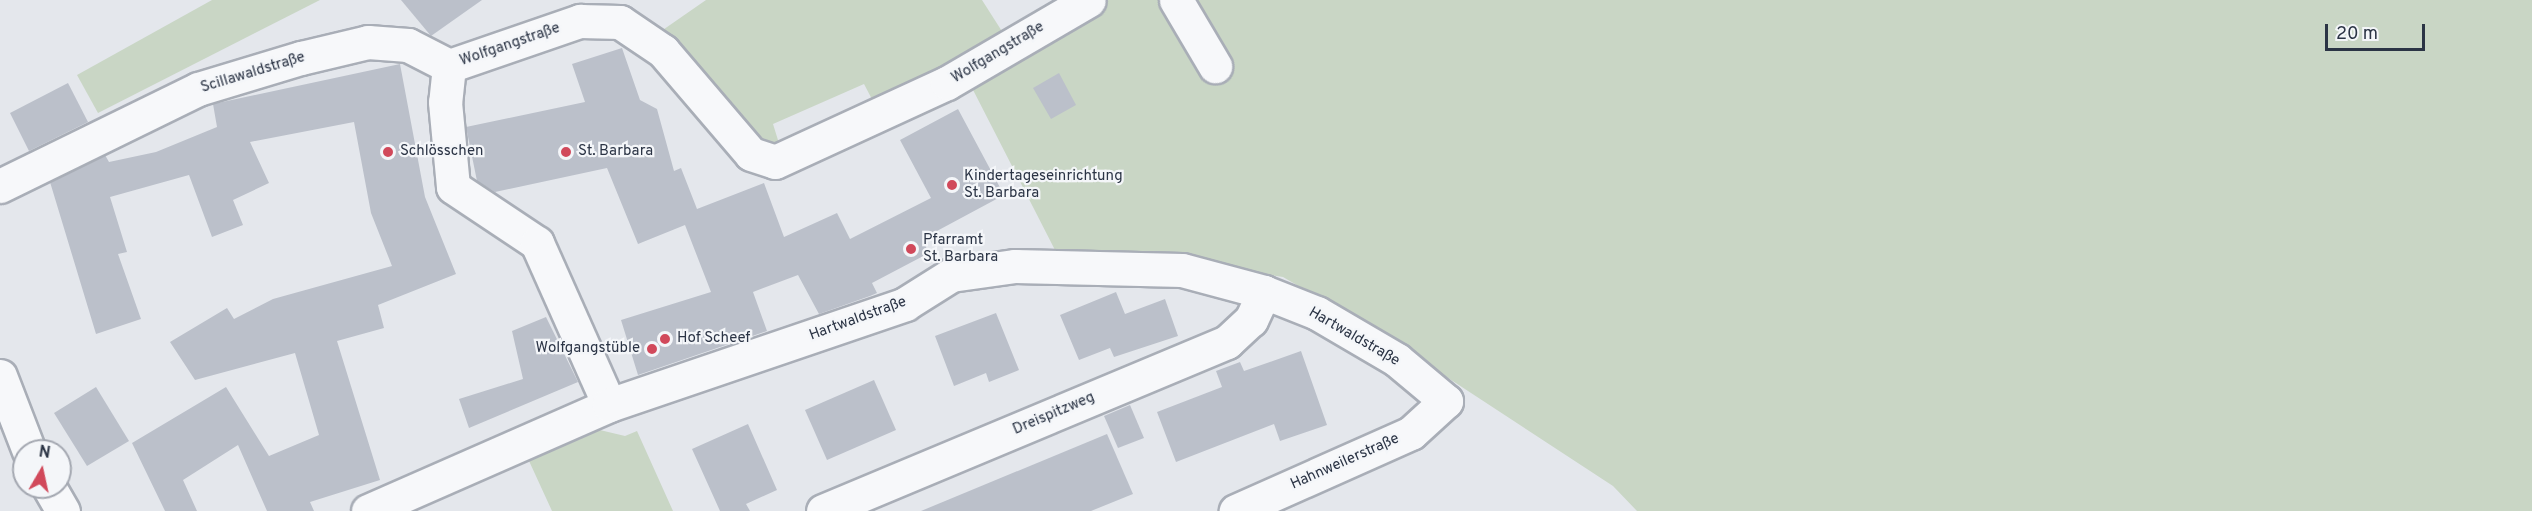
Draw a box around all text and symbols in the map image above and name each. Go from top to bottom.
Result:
scale bar [2328,12,2428,50]
street label: Wolfgangstraße [948,18,1048,88]
street label: Wolfgangstraße [458,19,562,71]
text: 20 m [2336,23,2378,46]
street label: Scillawaldstraße [199,49,307,97]
place label: Schlösschen [400,143,484,161]
place label: St. Barbara [578,143,653,161]
marker: Schlösschen [381,145,395,159]
marker: St. Barbara [559,145,573,159]
place label: Kindertageseinrichtung St. Barbara [964,167,1123,202]
marker: Kindertageseinrichtung St. Barbara [945,178,959,192]
place label: Pfarramt St. Barbara [923,231,998,266]
marker: Pfarramt St. Barbara [904,242,918,256]
street label: Hartwaldstraße [807,293,909,345]
street label: Hartwaldstraße [1305,304,1403,370]
place label: Hof Scheef [677,330,750,348]
marker: Hof Scheef [658,332,672,346]
place label: Wolfgangstüble [536,340,640,358]
marker: Wolfgangstüble [645,342,659,356]
street label: Dreispitzweg [1010,389,1098,439]
street label: Hahnweilerstraße [1288,430,1402,494]
north arrow [12,439,72,499]
text: N [37,442,52,464]

